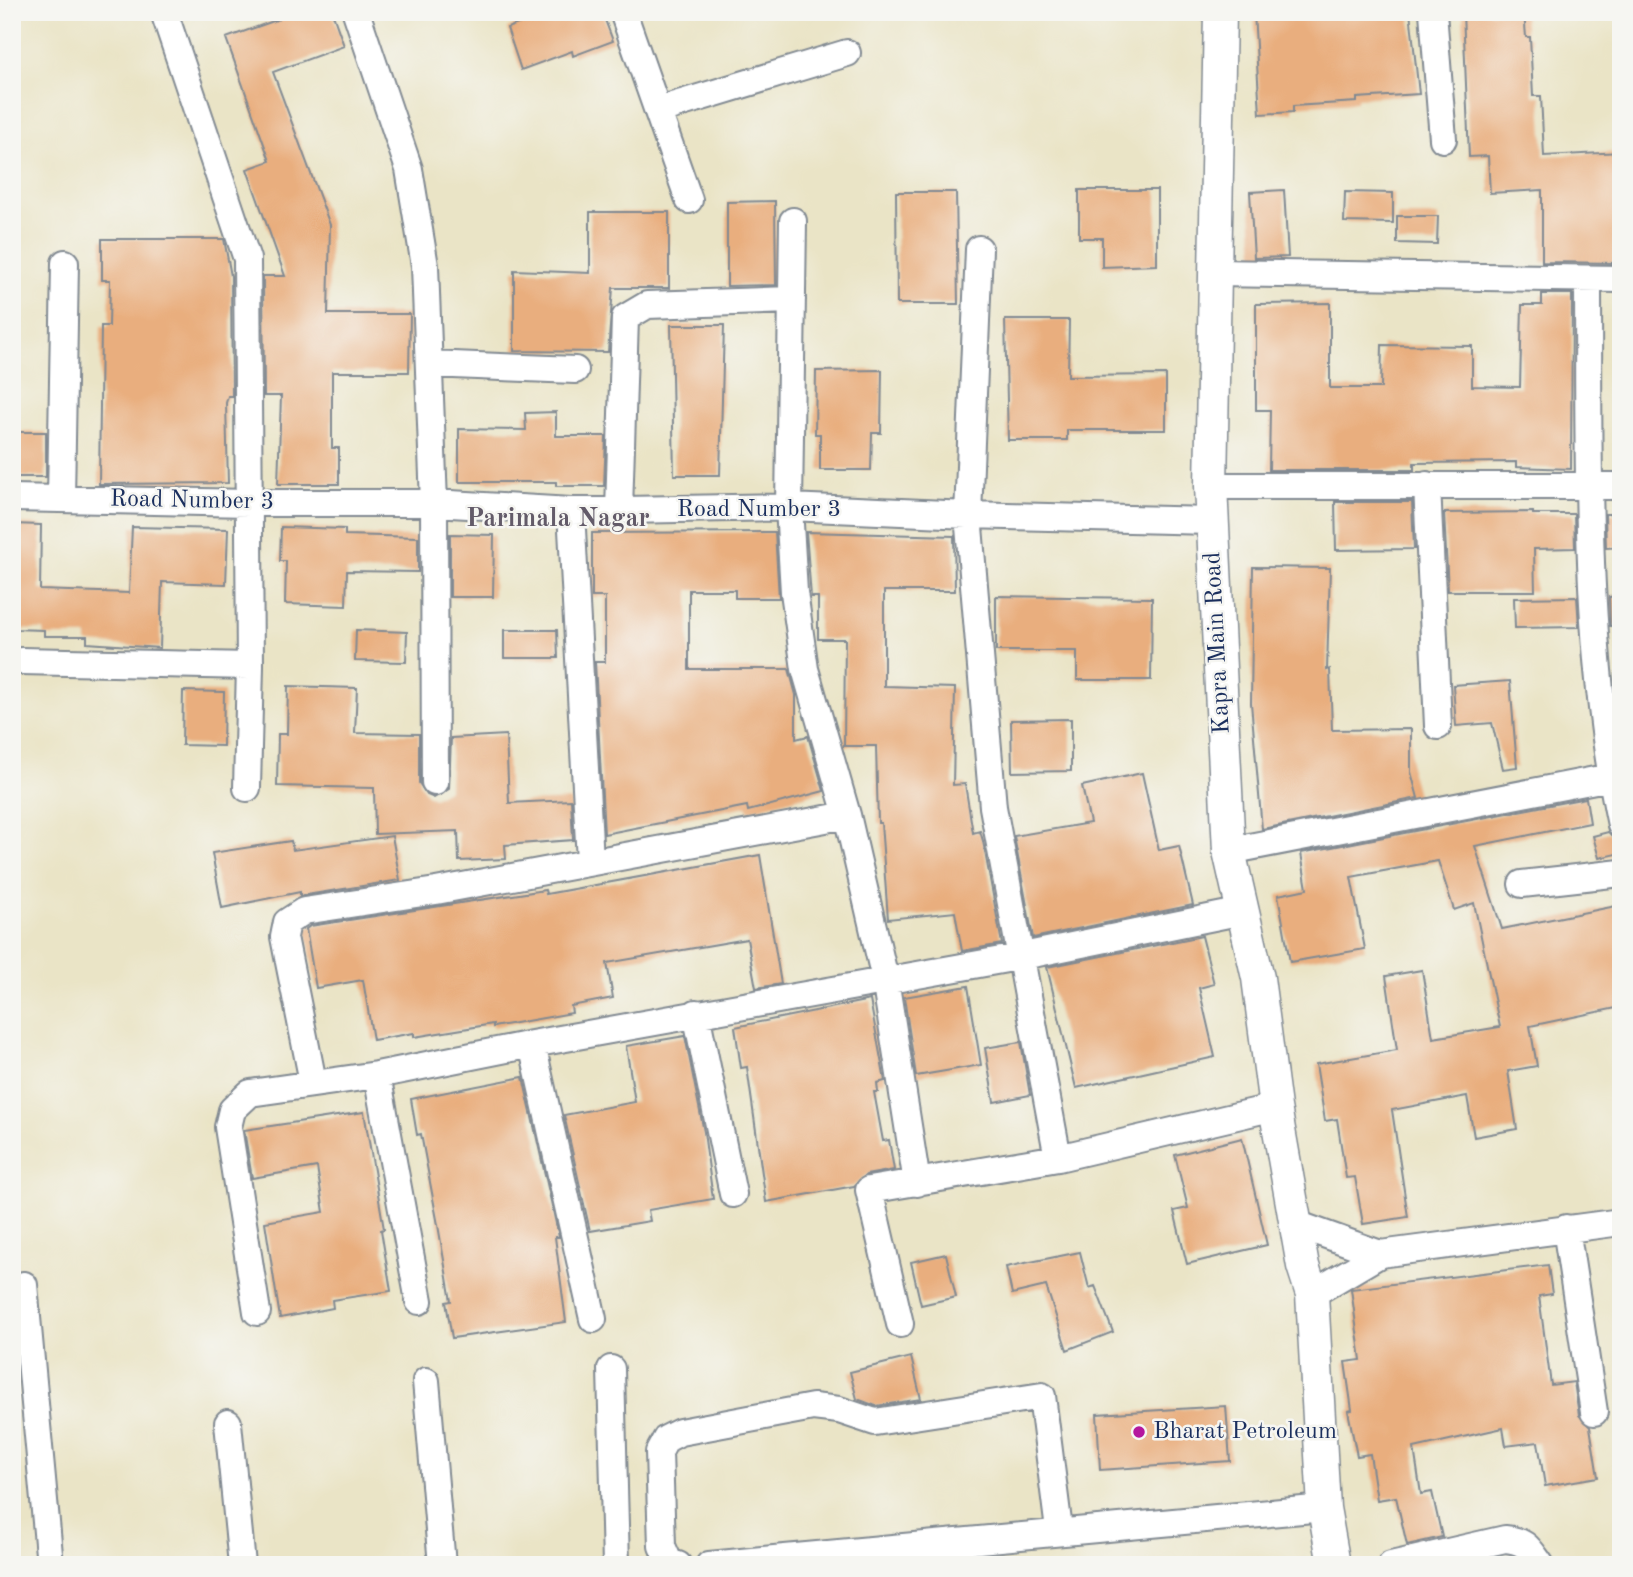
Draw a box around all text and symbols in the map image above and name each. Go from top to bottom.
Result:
street label: Road Number 3 [110,488,274,514]
street label: Road Number 3 [677,498,841,522]
district label: Parimala Nagar [466,506,650,532]
street label: Kapra Main Road [1201,551,1235,735]
place label: Bharat Petroleum [1153,1420,1337,1444]
marker: Bharat Petroleum [1131,1424,1147,1440]

